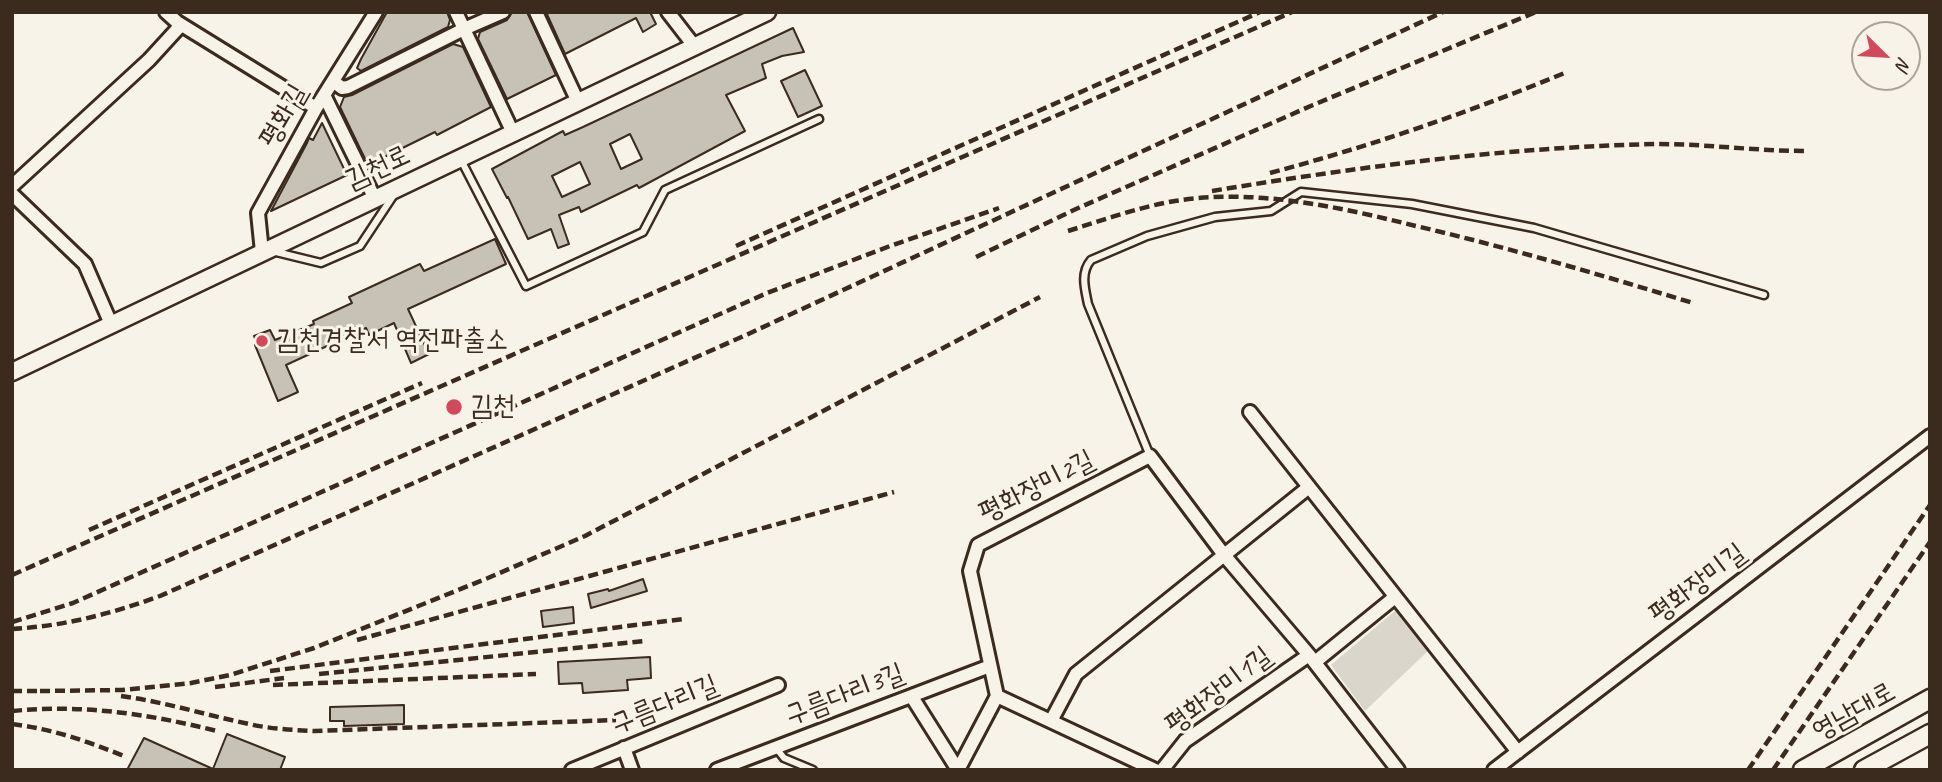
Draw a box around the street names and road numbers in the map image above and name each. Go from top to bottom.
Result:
street label: 평화길 [253,78,315,154]
street label: 김천로 [340,138,416,198]
street label: 평화장미2길 [974,444,1100,530]
street label: 평화장미길 [1643,537,1753,631]
street label: 평화장미1길 [1159,640,1279,742]
street label: 구름다리3길 [781,657,909,733]
street label: 구름다리길 [606,668,724,742]
street label: 영남대로 [1806,675,1902,749]

